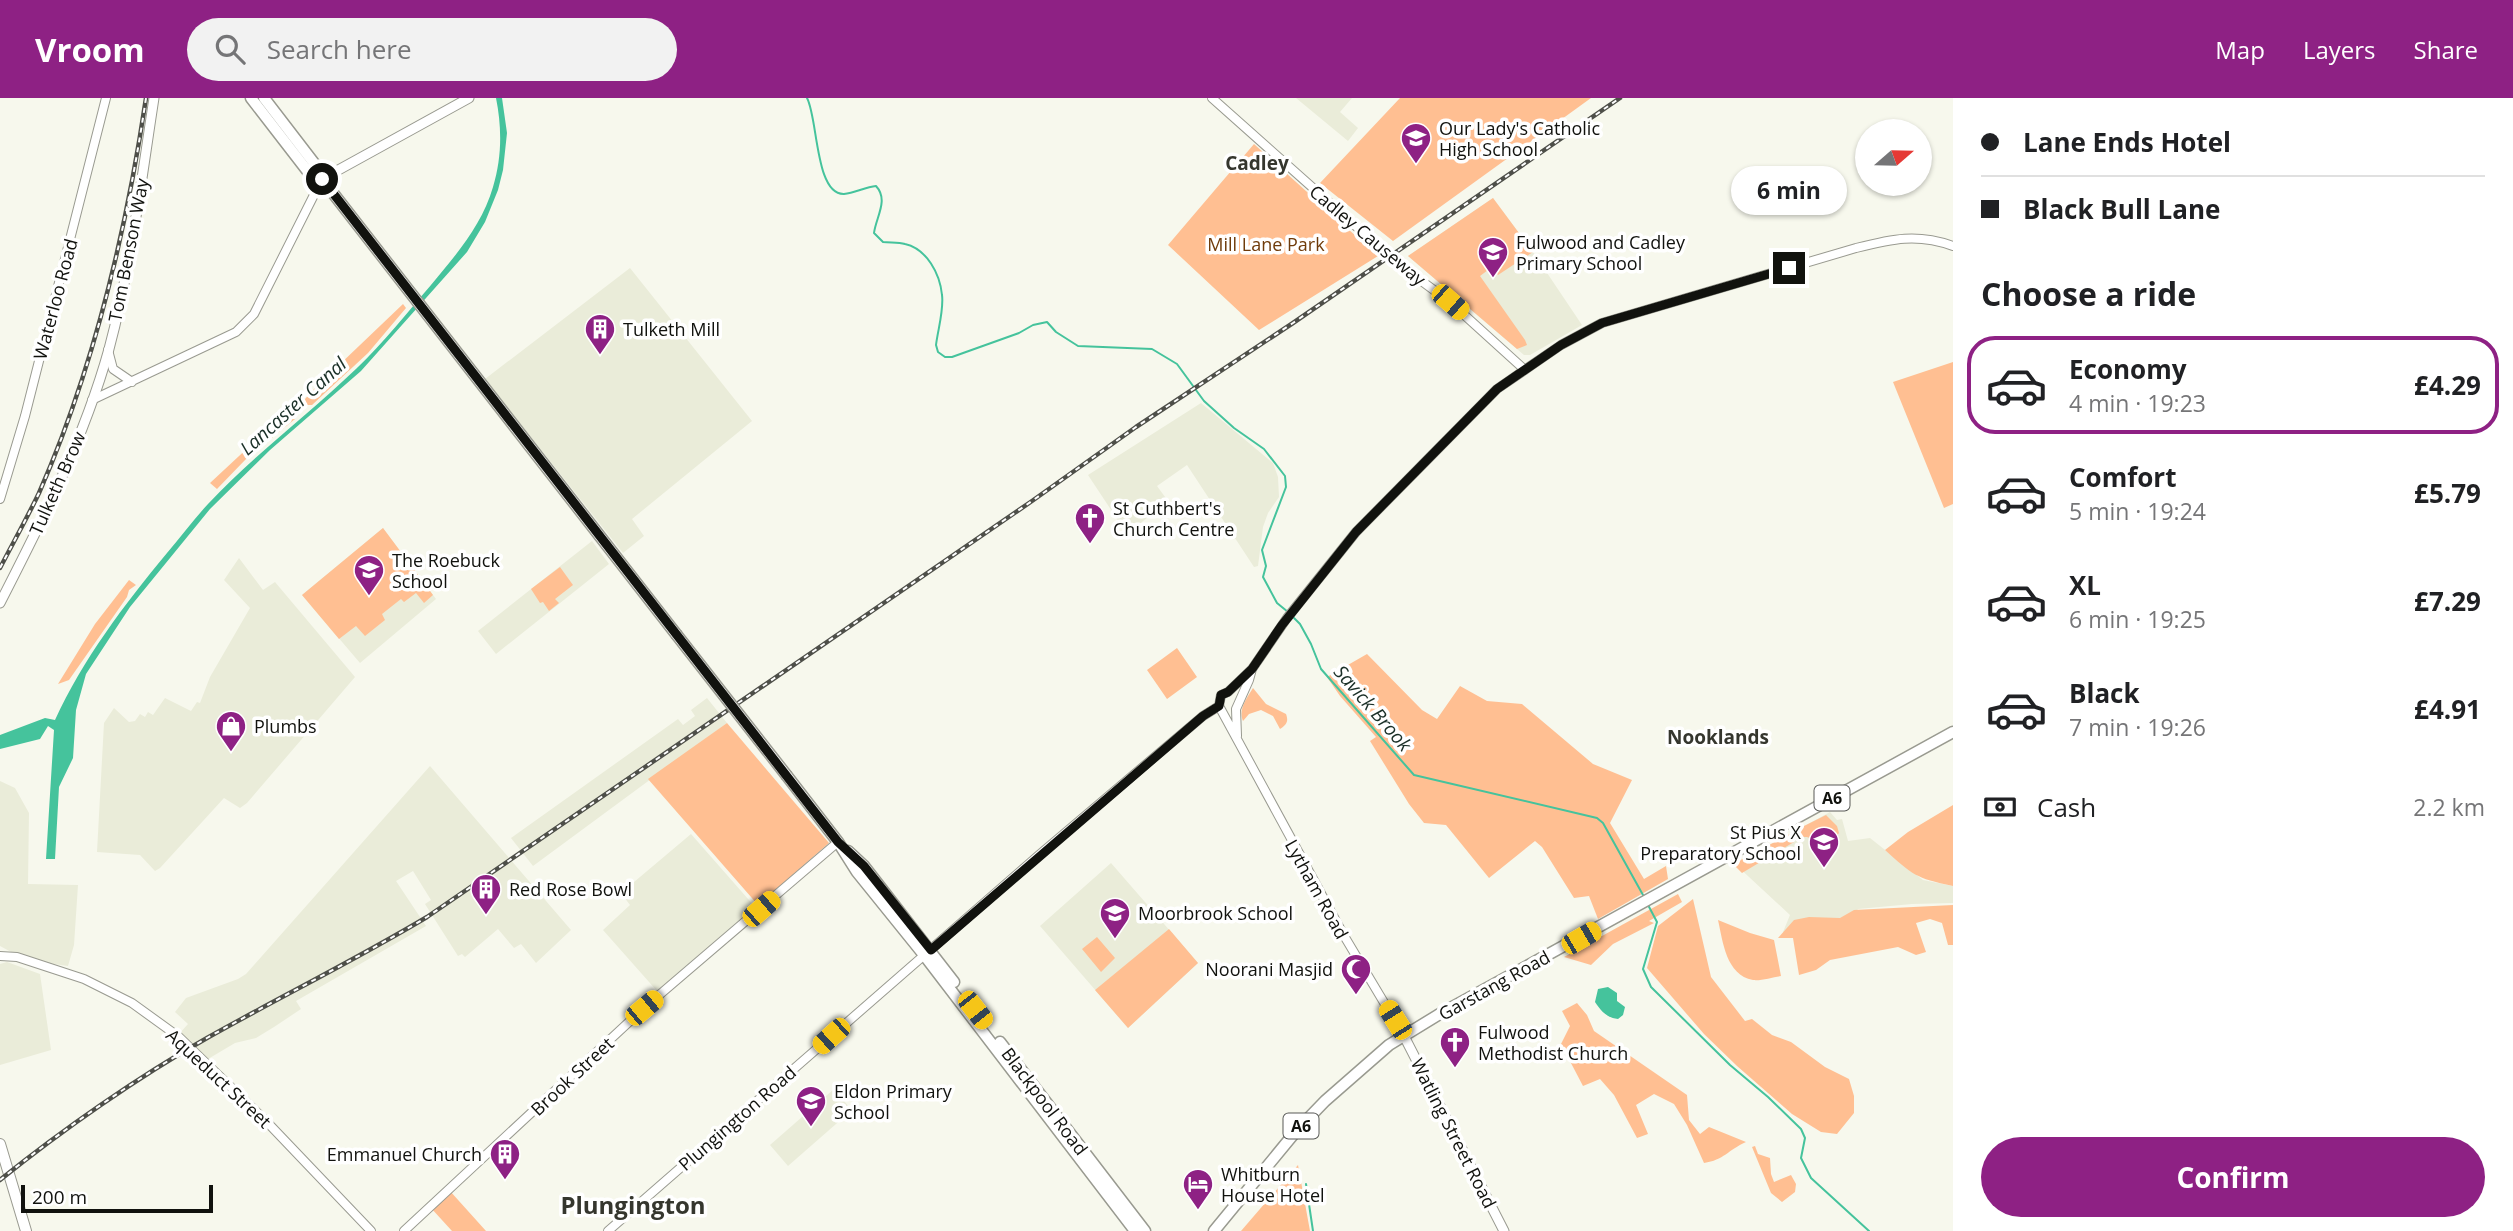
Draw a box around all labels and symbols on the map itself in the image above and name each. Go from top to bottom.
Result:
place label: Our Lady's Catholic High School [1439,116,1600,161]
north arrow [1855,119,1932,196]
school or university icon: Our Lady's Catholic High School [1399,121,1433,165]
district label: Cadley [1225,150,1289,176]
route start [306,163,338,195]
callout: 6 min [1731,166,1847,216]
street label: Tom Benson Way [102,175,154,324]
street label: Cadley Causeway [1305,179,1432,291]
place label: Fulwood and Cadley Primary School [1516,230,1686,275]
park label: Mill Lane Park [1207,232,1325,256]
school or university icon: Fulwood and Cadley Primary School [1476,235,1510,279]
street label: Waterloo Road [27,236,83,362]
route end [1773,252,1805,284]
car [1428,280,1473,324]
building icon: Tulketh Mill [583,312,617,356]
place label: Tulketh Mill [623,317,720,341]
water label: Lancaster Canal [234,350,353,461]
street label: Tulketh Brow [23,427,91,539]
place label: St Cuthbert's Church Centre [1113,496,1234,541]
church icon: St Cuthbert's Church Centre [1073,501,1107,545]
place label: The Roebuck School [392,548,500,593]
school or university icon: The Roebuck School [352,553,386,597]
water label: Savick Brook [1328,659,1418,757]
shop icon: Plumbs [214,709,248,753]
place label: Plumbs [254,714,317,738]
district label: Nooklands [1667,724,1769,750]
road number: A6 [1814,786,1850,810]
place label: St Pius X Preparatory School [1640,820,1802,865]
school or university icon: St Pius X Preparatory School [1807,825,1841,869]
street label: Lytham Road [1280,835,1354,943]
building icon: Red Rose Bowl [469,872,503,916]
place label: Red Rose Bowl [509,877,632,901]
car [739,887,784,931]
school or university icon: Moorbrook School [1098,896,1132,940]
place label: Moorbrook School [1138,901,1293,925]
car [1558,918,1605,958]
street label: Garstang Road [1434,944,1554,1026]
mosque icon: Noorani Masjid [1339,952,1373,996]
place label: Noorani Masjid [1205,957,1333,981]
car [622,986,667,1030]
car [954,987,997,1033]
car [1375,997,1416,1043]
car [809,1014,854,1058]
place label: Fulwood Methodist Church [1478,1020,1628,1065]
street label: Aqueduct Street [161,1023,277,1133]
church icon: Fulwood Methodist Church [1438,1025,1472,1069]
street label: Brook Street [525,1031,619,1121]
street label: Blackpool Road [997,1042,1093,1160]
street label: Watling Street Road [1406,1054,1502,1212]
street label: Plungington Road [673,1060,801,1176]
place label: Eldon Primary School [834,1079,953,1124]
school or university icon: Eldon Primary School [794,1084,828,1128]
road number: A6 [1284,1114,1318,1138]
building icon: Emmanuel Church [488,1137,522,1181]
place label: Emmanuel Church [327,1142,482,1166]
place label: Whitburn House Hotel [1221,1162,1325,1207]
hotel icon: Whitburn House Hotel [1181,1167,1215,1211]
scale bar [21,1182,214,1214]
district label: Plungington [560,1188,706,1221]

